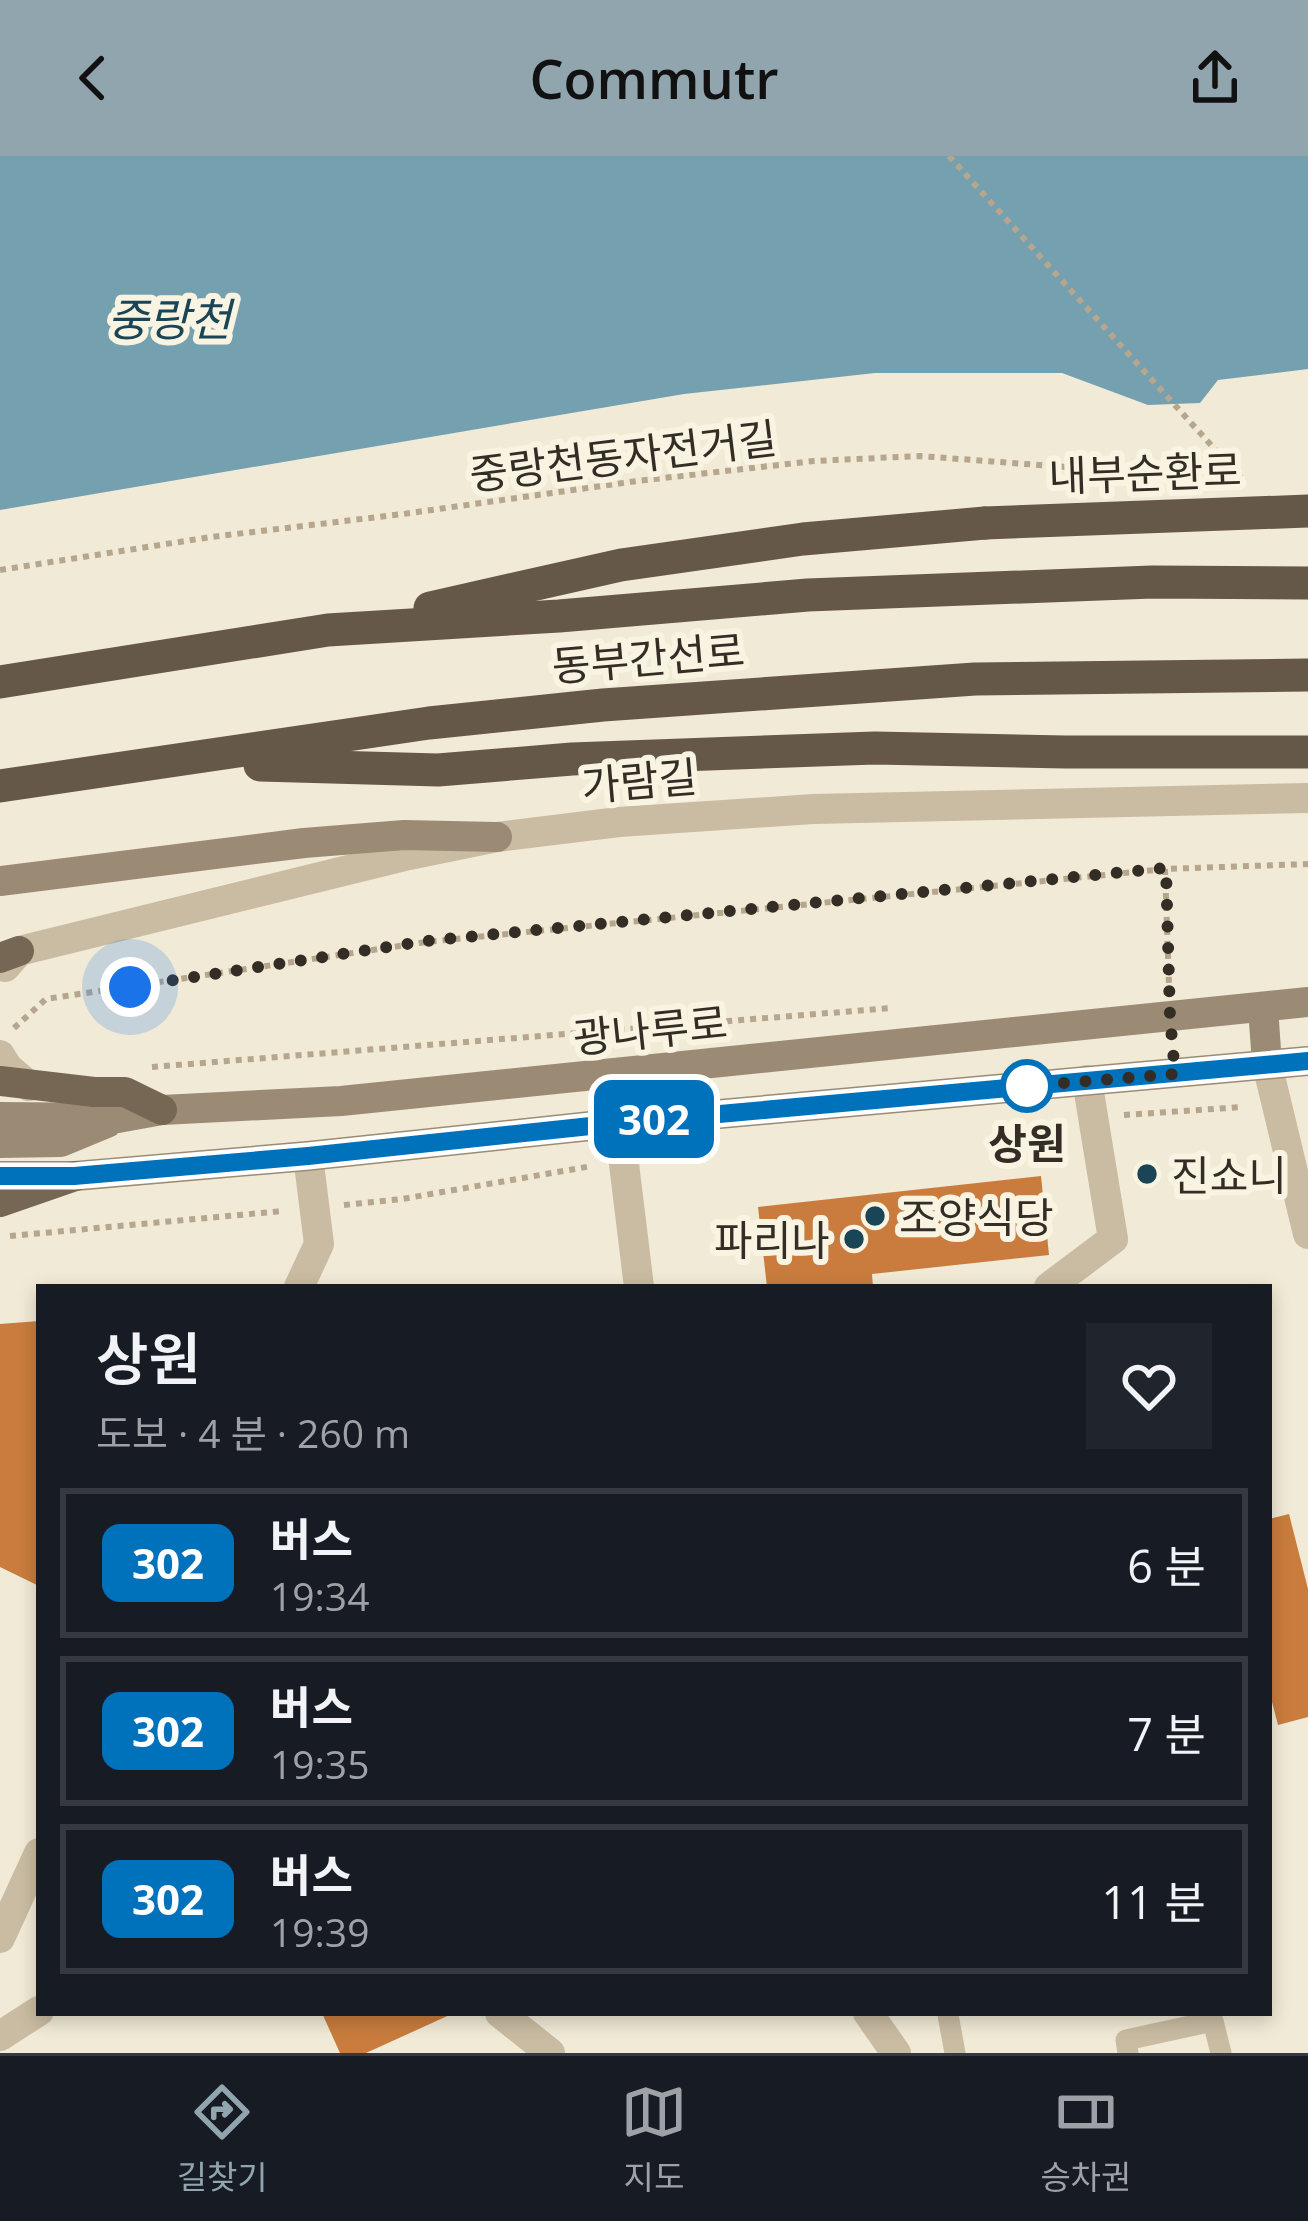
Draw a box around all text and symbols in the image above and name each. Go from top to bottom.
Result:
text: Commutr [529,41,779,115]
icon: back [60,45,126,111]
icon: share [1182,45,1248,111]
water label: 중랑천 [107,288,236,349]
street label: 중랑천동자전거길 [466,408,780,502]
street label: 내부순환로 [1047,440,1243,504]
street label: 동부간선로 [549,620,747,694]
street label: 가람길 [579,747,699,813]
your location [100,957,160,1017]
street label: 광나루로 [570,993,730,1065]
marker: 상원 [1002,1061,1052,1111]
line badge: 302 [585,1080,723,1158]
text: 302 [618,1090,690,1147]
place label: 상원 [988,1114,1066,1171]
place label: 진쇼니 [1171,1146,1287,1203]
marker: 진쇼니 [1134,1161,1160,1187]
place label: 조양식당 [899,1188,1054,1245]
marker: 조양식당 [862,1203,888,1229]
place label: 파리나 [714,1211,830,1268]
marker: 파리나 [841,1226,867,1252]
text: 상원 [96,1319,201,1397]
button: heart [1086,1323,1212,1449]
text: 도보 · 4 분 · 260 m [96,1406,410,1459]
text: 버스 [270,1508,353,1569]
text: 302 [132,1534,204,1591]
text: 6 분 [1127,1535,1206,1596]
text: 19:34 [270,1569,369,1622]
text: 버스 [270,1676,353,1737]
text: 302 [132,1702,204,1759]
text: 7 분 [1127,1703,1206,1764]
text: 19:35 [270,1737,369,1790]
text: 버스 [270,1844,353,1905]
text: 302 [132,1870,204,1927]
text: 11 분 [1101,1871,1206,1932]
text: 19:39 [270,1905,369,1958]
tab: 길찾기 [177,2079,268,2199]
tab: 지도 [621,2079,687,2199]
tab: 승차권 [1040,2079,1131,2199]

